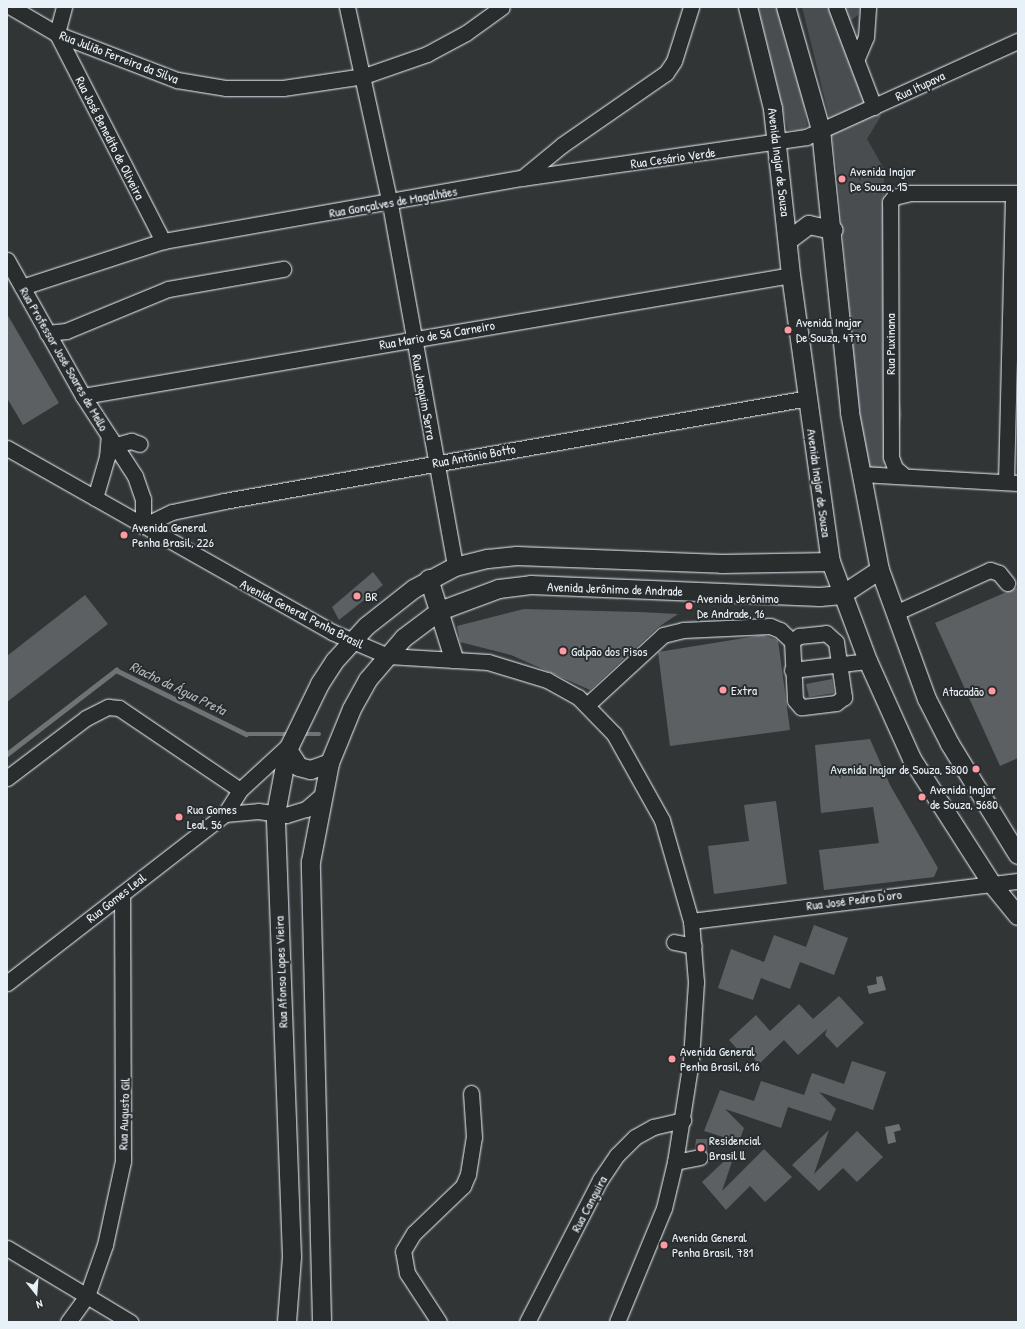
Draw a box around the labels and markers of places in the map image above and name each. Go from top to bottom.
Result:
place label: Avenida Inajar De Souza, 15 [850,164,916,195]
marker: Avenida Inajar De Souza, 15 [837,174,847,184]
place label: Avenida Inajar De Souza, 4770 [796,315,867,346]
marker: Avenida Inajar De Souza, 4770 [783,325,793,335]
place label: Avenida General Penha Brasil, 226 [132,520,214,551]
marker: Avenida General Penha Brasil, 226 [119,530,129,540]
place label: BR [365,588,377,604]
marker: BR [352,591,362,601]
place label: Avenida Jerônimo De Andrade, 16 [697,591,779,622]
marker: Avenida Jerônimo De Andrade, 16 [684,601,694,611]
place label: Galpão dos Pisos [571,643,647,659]
marker: Galpão dos Pisos [558,646,568,656]
place label: Extra [731,682,757,698]
place label: Atacadão [943,683,984,699]
marker: Extra [718,685,728,695]
marker: Atacadão [987,686,997,696]
place label: Avenida Inajar de Souza, 5800 [830,761,968,777]
marker: Avenida Inajar de Souza, 5800 [971,764,981,774]
place label: Avenida Inajar de Souza, 5680 [930,782,998,813]
marker: Avenida Inajar de Souza, 5680 [917,792,927,802]
place label: Rua Gomes Leal, 56 [187,802,237,833]
marker: Rua Gomes Leal, 56 [174,812,184,822]
place label: Avenida General Penha Brasil, 616 [680,1044,760,1075]
marker: Avenida General Penha Brasil, 616 [667,1054,677,1064]
place label: Residencial Brasil ll [709,1133,761,1164]
marker: Residencial Brasil ll [696,1143,706,1153]
place label: Avenida General Penha Brasil, 781 [672,1230,753,1261]
marker: Avenida General Penha Brasil, 781 [659,1240,669,1250]

